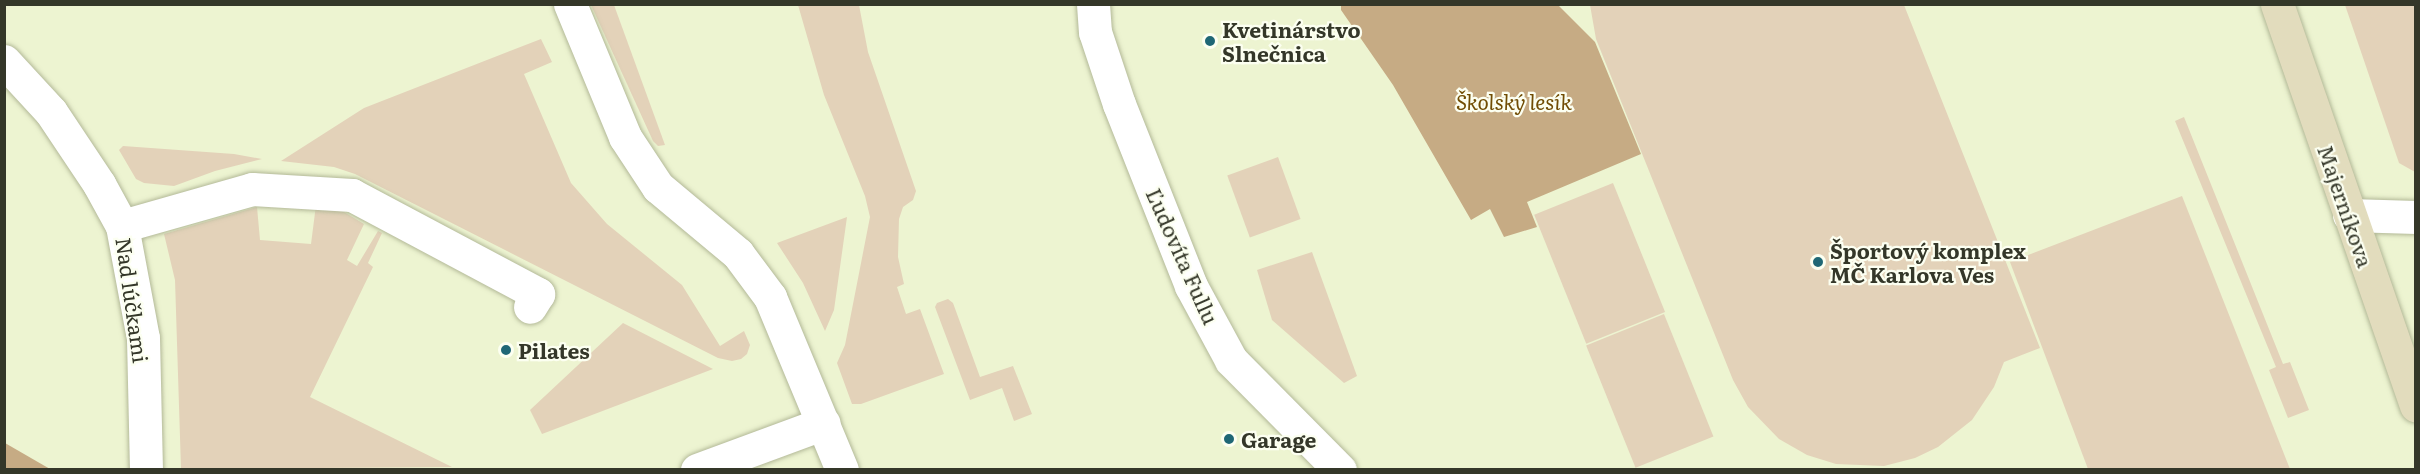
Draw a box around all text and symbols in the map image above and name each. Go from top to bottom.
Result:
place label: Kvetinárstvo Slnečnica [1222,16,1361,66]
marker: Kvetinárstvo Slnečnica [1203,34,1217,48]
park label: Školský lesík [1456,88,1572,114]
street label: Majerníkova [2313,142,2379,270]
street label: Ľudovíta Fullu [1142,184,1224,328]
street label: Nad lúčkami [112,236,154,364]
place label: Športový komplex MČ Karlova Ves [1830,237,2026,287]
marker: Športový komplex MČ Karlova Ves [1811,255,1825,269]
place label: Pilates [518,337,590,363]
marker: Pilates [499,343,513,357]
place label: Garage [1241,426,1316,452]
marker: Garage [1222,432,1236,446]

